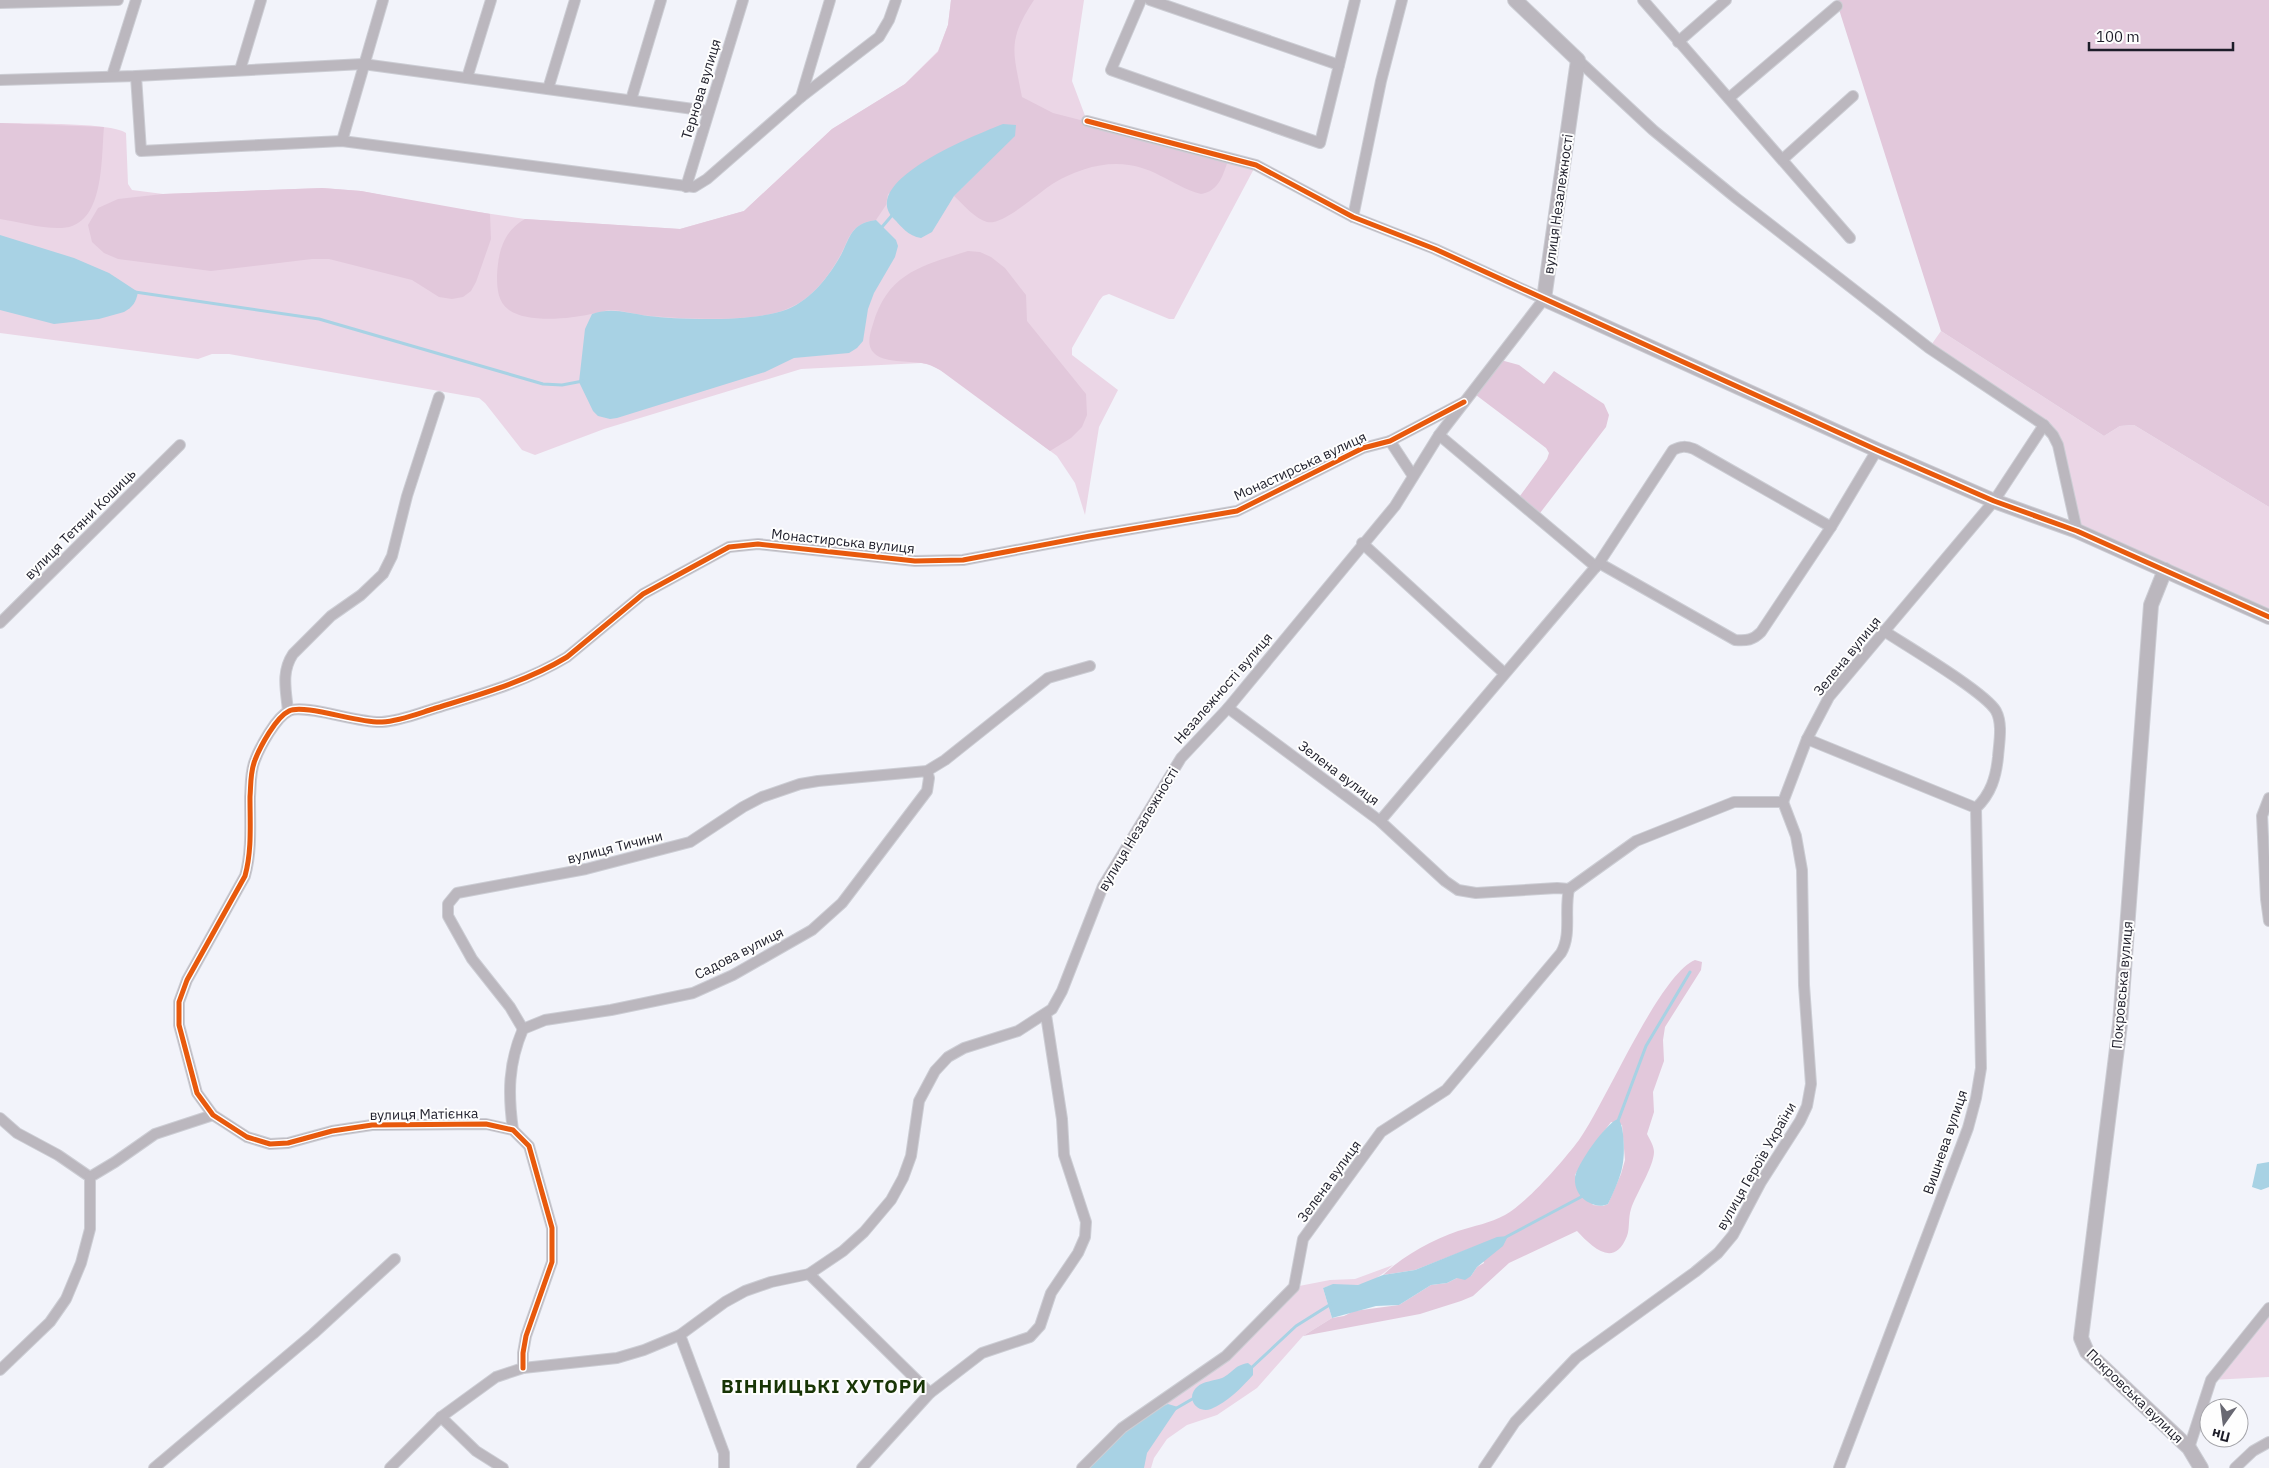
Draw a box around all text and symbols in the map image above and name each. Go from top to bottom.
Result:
scale bar [2089,20,2233,52]
text: 100 m [2096,27,2140,46]
street label: Тернова вулиця [677,37,725,141]
street label: вулиця Незалежності [1539,133,1577,275]
street label: Монастирська вулиця [1231,427,1369,505]
street label: вулиця Тетяни Кошиць [21,465,139,583]
street label: Монастирська вулиця [770,525,916,557]
street label: Зелена вулиця [1809,613,1885,699]
street label: Незалежності вулиця [1170,629,1276,747]
street label: Зелена вулиця [1295,737,1383,809]
street label: вулиця Незалежності [1094,764,1182,894]
street label: вулиця Тичини [565,826,665,868]
street label: Покровська вулиця [2107,920,2137,1050]
street label: Садова вулиця [691,923,787,983]
street label: Вишнева вулиця [1919,1087,1971,1197]
street label: вулиця Героїв України [1712,1099,1800,1233]
street label: вулиця Матієнка [369,1104,479,1124]
street label: Зелена вулиця [1293,1136,1365,1226]
street label: Покровська вулиця [2083,1345,2187,1447]
district label: ВІННИЦЬКІ ХУТОРИ [721,1374,927,1398]
north arrow [2199,1398,2249,1448]
text: Пн [2210,1425,2232,1447]

